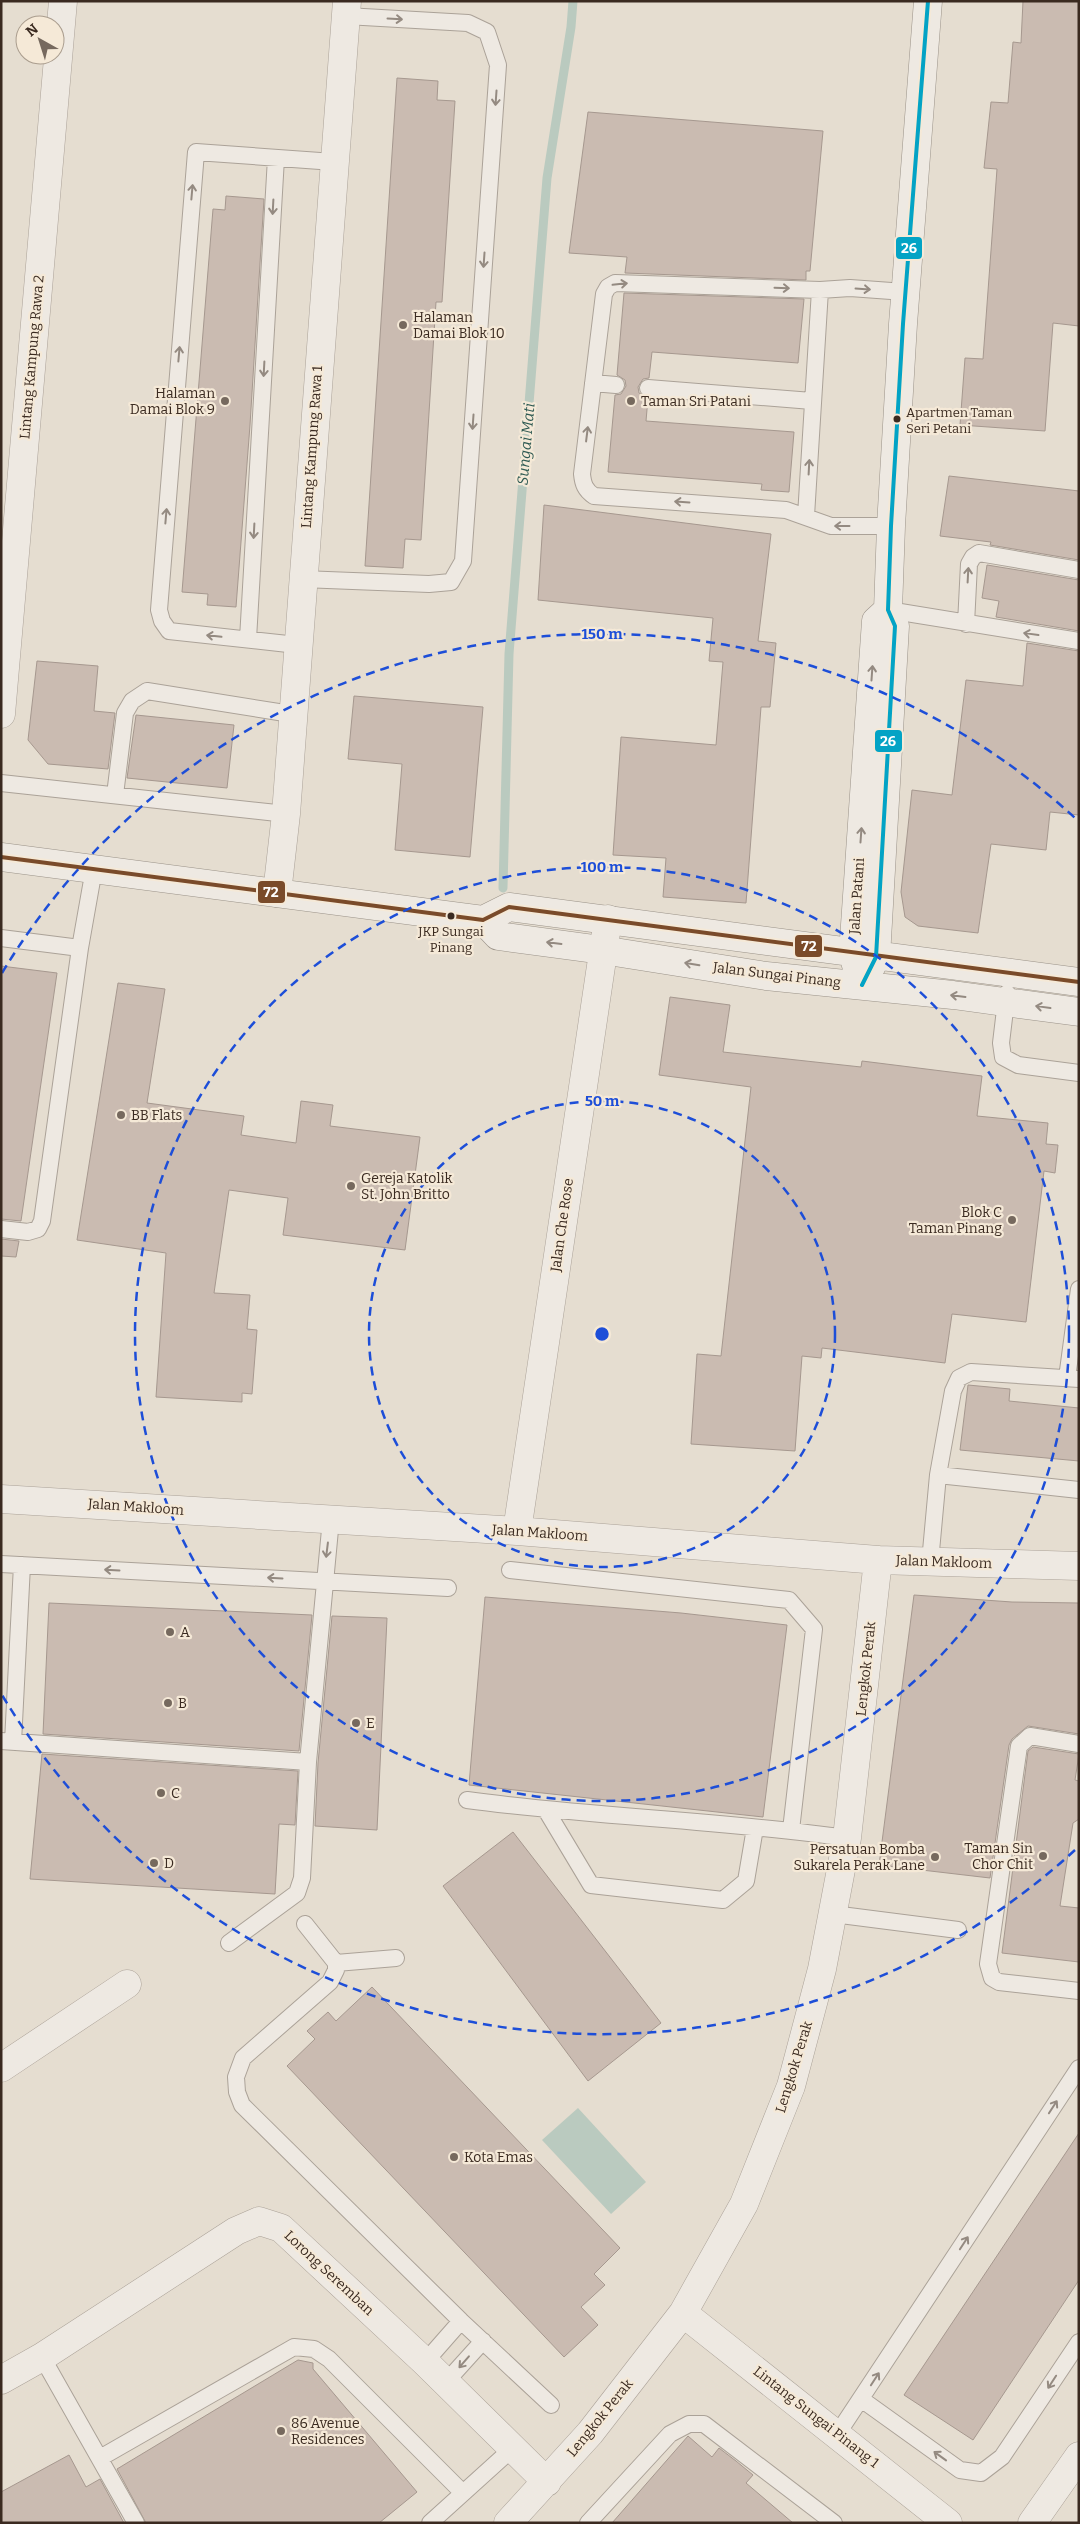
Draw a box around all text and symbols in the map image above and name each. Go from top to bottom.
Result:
one-way arrow [387,14,403,23]
north arrow [15,15,65,65]
text: N [23,20,42,40]
one-way arrow [491,90,501,106]
one-way arrow [188,184,197,200]
one-way arrow [269,198,278,214]
line badge: 26 [895,236,923,260]
text: 26 [901,240,917,257]
one-way arrow [480,252,489,268]
street label: Lintang Kampung Rawa 2 [16,274,48,440]
one-way arrow [612,279,628,288]
one-way arrow [774,284,790,293]
one-way arrow [854,284,870,293]
place label: Halaman Damai Blok 10 [413,309,505,342]
marker: Halaman Damai Blok 10 [397,319,409,331]
one-way arrow [175,346,184,362]
one-way arrow [259,361,268,377]
street label: Lintang Kampung Rawa 1 [298,365,326,529]
place label: Halaman Damai Blok 9 [130,385,215,418]
place label: Taman Sri Patani [641,393,751,410]
marker: Halaman Damai Blok 9 [219,395,231,407]
marker: Taman Sri Patani [625,395,637,407]
water label: Sungai Mati [513,402,539,486]
place label: Apartmen Taman Seri Petani [906,405,1013,436]
one-way arrow [468,414,478,430]
marker: Apartmen Taman Seri Petani [892,414,902,424]
one-way arrow [582,427,592,443]
one-way arrow [804,460,813,476]
one-way arrow [675,498,691,507]
one-way arrow [162,508,171,524]
one-way arrow [834,521,850,531]
one-way arrow [250,523,259,539]
one-way arrow [963,567,973,584]
text: 150 m [581,625,623,643]
one-way arrow [1023,629,1039,639]
one-way arrow [206,631,222,641]
one-way arrow [868,665,877,681]
line badge: 26 [874,729,903,753]
text: 26 [880,733,896,750]
one-way arrow [857,828,866,844]
street label: Jalan Patani [846,857,868,936]
text: 100 m [581,858,624,876]
line badge: 72 [257,880,286,904]
text: 72 [263,884,279,901]
marker: JKP Sungai Pinang [446,911,456,921]
place label: JKP Sungai Pinang [417,924,484,955]
line badge: 72 [794,934,823,958]
one-way arrow [546,938,562,948]
text: 72 [801,938,817,955]
one-way arrow [684,958,700,968]
street label: Jalan Sungai Pinang [711,959,842,991]
one-way arrow [951,991,967,1001]
one-way arrow [1035,1001,1051,1011]
text: 50 m [585,1092,620,1110]
place label: BB Flats [131,1107,182,1124]
marker: BB Flats [115,1109,127,1121]
place label: Gereja Katolik St. John Britto [361,1170,453,1203]
street label: Jalan Che Rose [547,1177,577,1274]
marker: Gereja Katolik St. John Britto [345,1180,357,1192]
place label: Blok C Taman Pinang [909,1204,1002,1237]
marker: Blok C Taman Pinang [1006,1214,1018,1226]
centre of rings [593,1325,611,1343]
street label: Jalan Makloom [86,1495,185,1519]
street label: Jalan Makloom [490,1521,589,1545]
one-way arrow [322,1541,332,1557]
street label: Jalan Makloom [895,1552,993,1572]
one-way arrow [105,1565,121,1574]
one-way arrow [267,1573,283,1582]
street label: Lengkok Perak [853,1621,879,1717]
place label: A [180,1624,190,1641]
marker: A [164,1626,176,1638]
place label: B [178,1695,187,1712]
marker: B [162,1697,174,1709]
place label: E [366,1715,375,1732]
marker: E [350,1717,362,1729]
place label: C [171,1785,180,1802]
marker: C [155,1787,167,1799]
place label: Taman Sin Chor Chit [964,1840,1033,1873]
place label: Persatuan Bomba Sukarela Perak Lane [793,1841,925,1874]
marker: Taman Sin Chor Chit [1037,1850,1049,1862]
marker: Persatuan Bomba Sukarela Perak Lane [929,1851,941,1863]
place label: D [164,1855,174,1872]
marker: D [148,1857,160,1869]
street label: Lengkok Perak [772,2019,816,2115]
one-way arrow [1048,2100,1058,2114]
place label: Kota Emas [464,2149,533,2166]
marker: Kota Emas [448,2151,460,2163]
street label: Lorong Seremban [281,2227,377,2319]
one-way arrow [959,2236,969,2250]
one-way arrow [458,2355,470,2368]
street label: Lintang Sungai Pinang 1 [750,2363,882,2472]
one-way arrow [870,2372,880,2386]
one-way arrow [1047,2375,1057,2389]
street label: Lengkok Perak [563,2376,637,2460]
place label: 86 Avenue Residences [291,2415,365,2448]
marker: 86 Avenue Residences [275,2425,287,2437]
one-way arrow [933,2451,947,2461]

